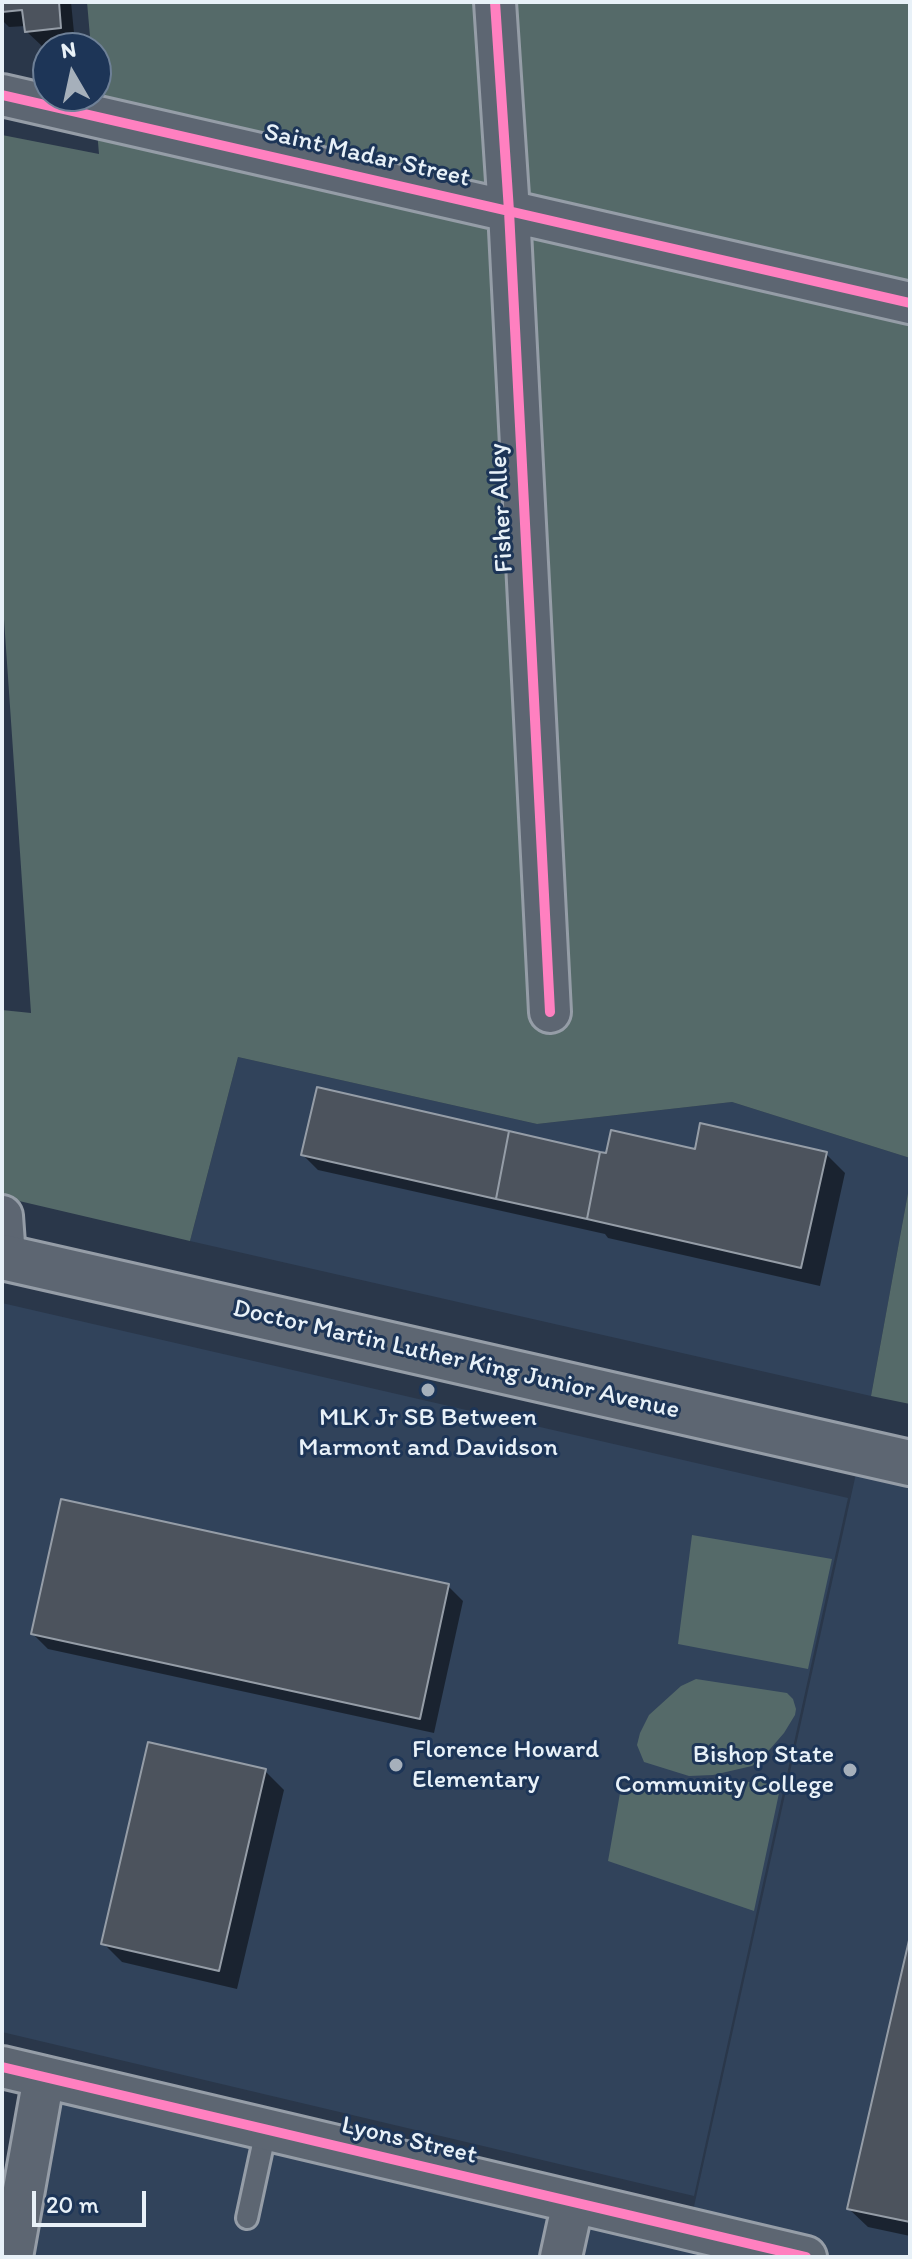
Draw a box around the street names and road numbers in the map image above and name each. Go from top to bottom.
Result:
street label: Saint Madar Street [261,117,473,195]
street label: Fisher Alley [483,443,521,573]
street label: Doctor Martin Luther King Junior Avenue [230,1293,682,1427]
street label: Lyons Street [338,2110,480,2172]

